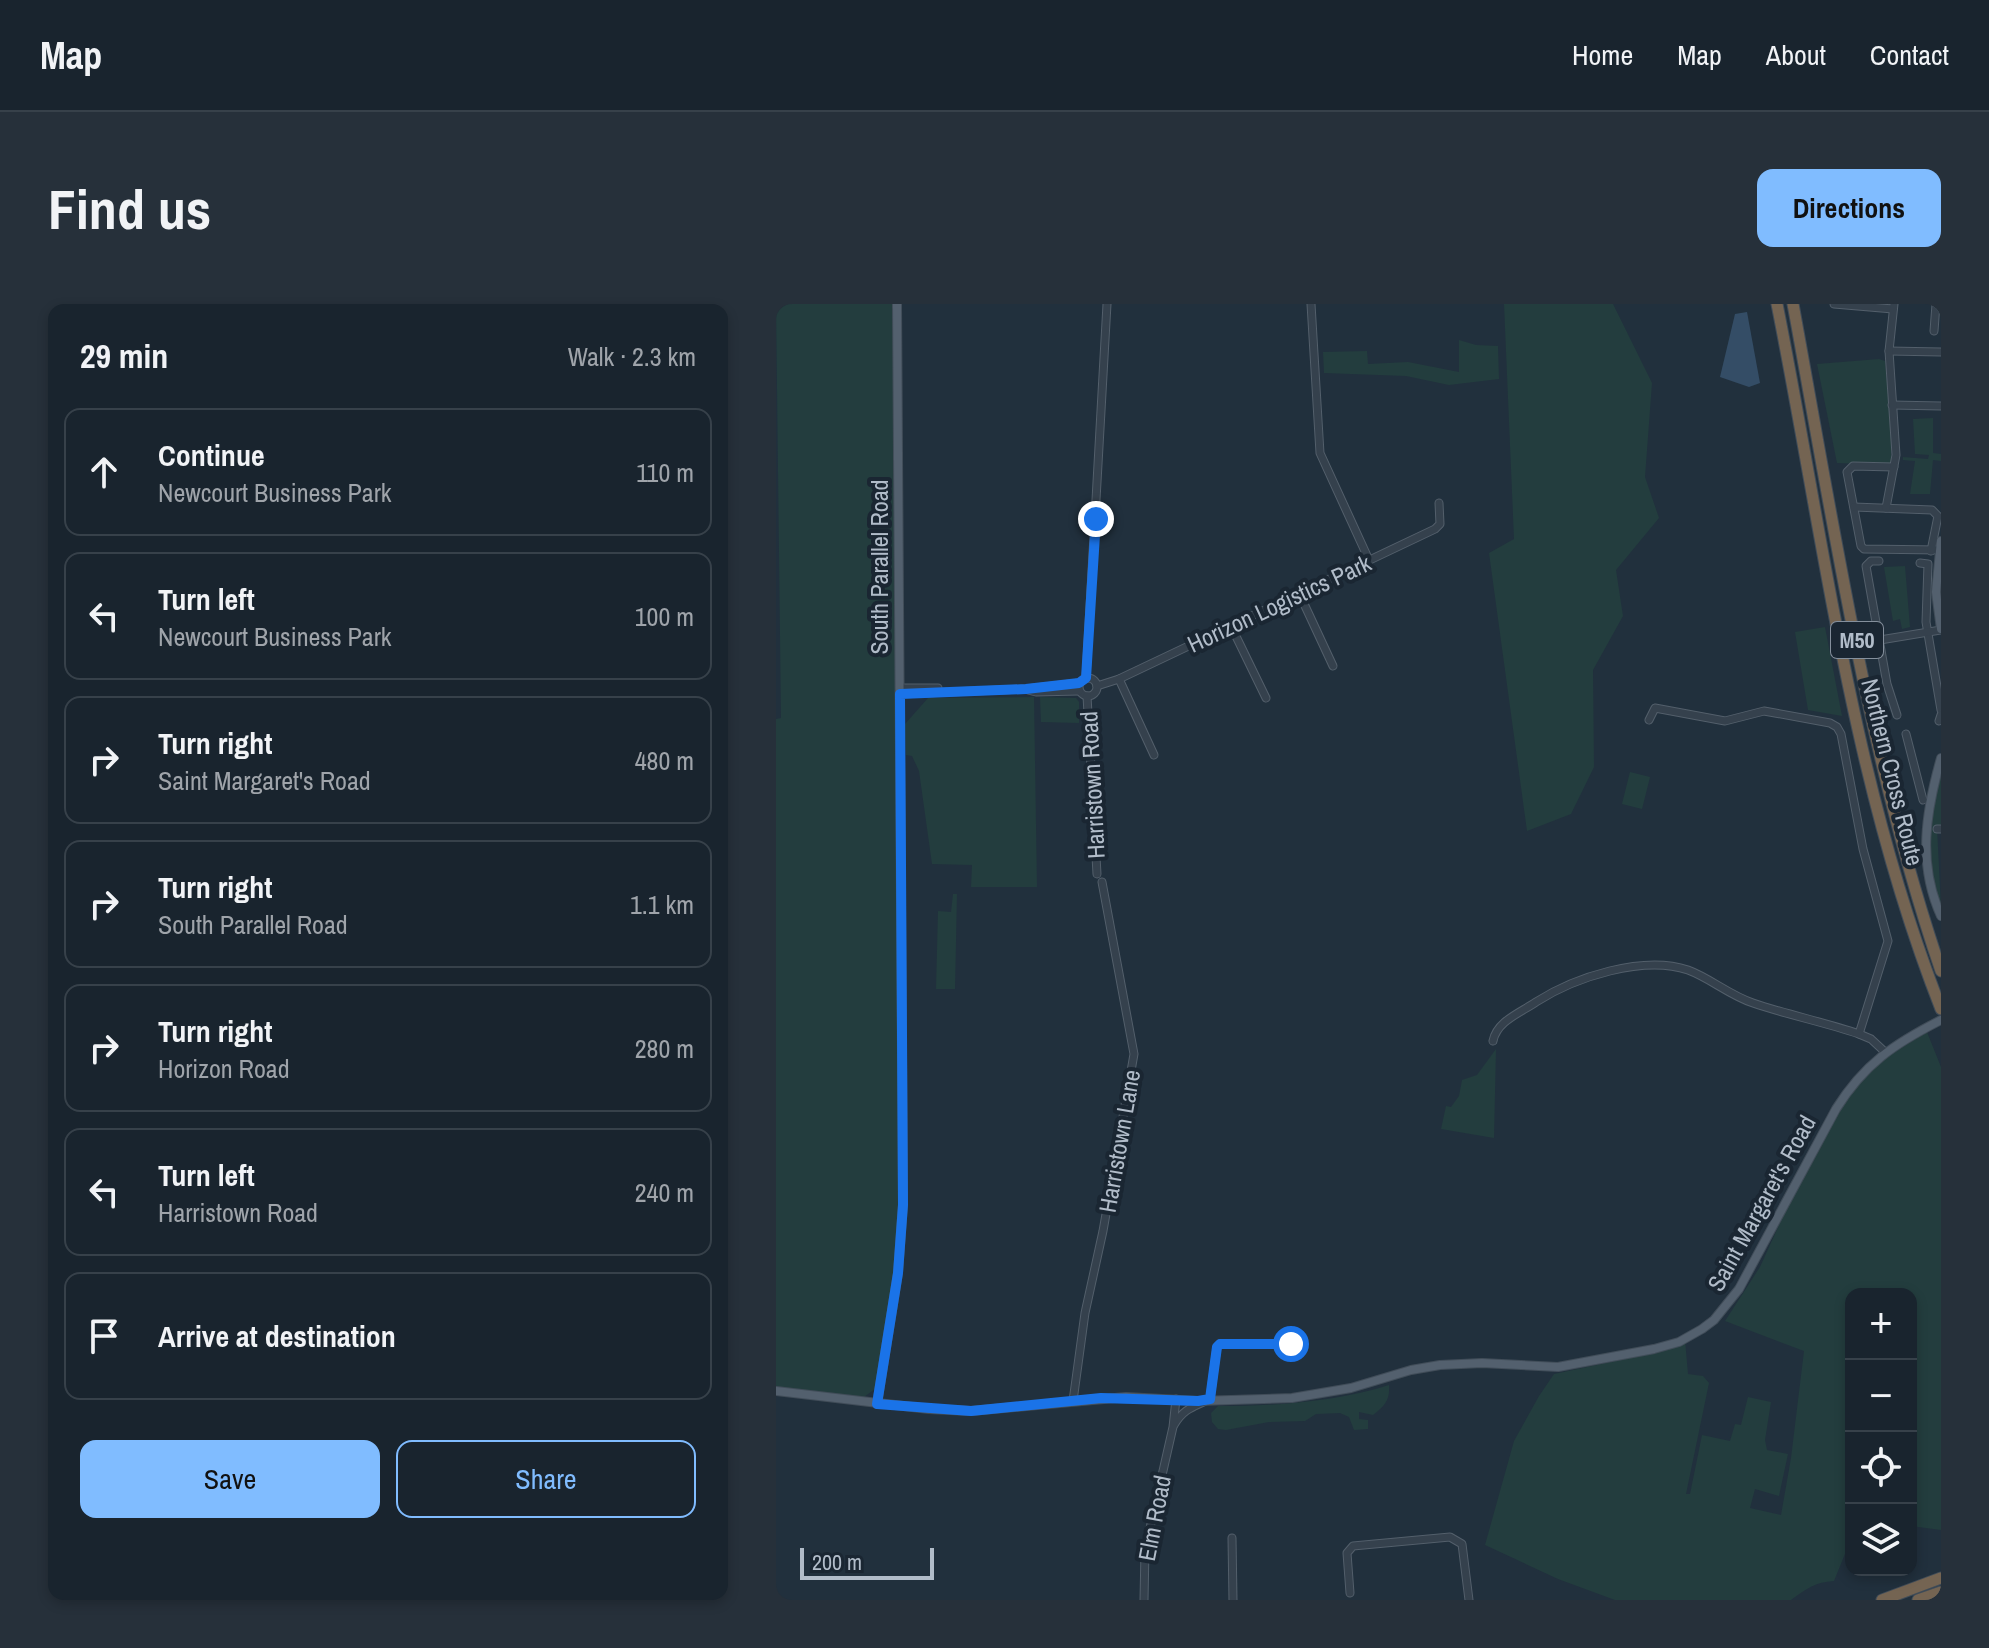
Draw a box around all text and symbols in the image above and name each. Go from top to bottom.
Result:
text: Map [40,30,102,81]
text: Home [1572,36,1633,74]
text: Map [1677,36,1722,74]
text: About [1766,36,1826,74]
text: Contact [1870,36,1949,74]
button: Directions [1757,169,1941,247]
text: Find us [48,171,211,246]
text: 29 min [80,333,168,379]
text: Walk · 2.3 km [568,339,696,374]
text: Continue [158,435,265,475]
icon: ahead [82,450,126,494]
text: 110 m [636,455,694,490]
text: Newcourt Business Park [158,475,391,510]
street label: South Parallel Road [863,479,895,655]
route end [1078,501,1114,537]
street label: Horizon Logistics Park [1182,546,1376,660]
text: Turn left [158,579,255,619]
icon: left [82,594,126,638]
text: 100 m [635,599,694,634]
text: Newcourt Business Park [158,619,391,654]
road number: M50 [1831,622,1883,658]
street label: Northern Cross Route [1854,675,1932,869]
street label: Harristown Road [1072,710,1112,860]
text: Turn right [158,723,272,763]
icon: right [82,738,126,782]
text: 480 m [635,743,694,778]
text: Saint Margaret's Road [158,763,371,798]
text: Turn right [158,867,272,907]
icon: right [82,882,126,926]
text: 1.1 km [630,887,694,922]
text: South Parallel Road [158,907,348,942]
text: Turn right [158,1011,272,1051]
icon: right [82,1026,126,1070]
text: 280 m [635,1031,694,1066]
text: Horizon Road [158,1051,290,1086]
street label: Harristown Lane [1091,1067,1147,1215]
street label: Saint Margaret's Road [1699,1109,1823,1297]
text: Turn left [158,1155,255,1195]
icon: left [82,1170,126,1214]
text: 240 m [635,1175,694,1210]
text: Harristown Road [158,1195,318,1230]
map controls [1845,1288,1917,1576]
button: + [1845,1288,1917,1360]
icon: arrive [82,1314,126,1358]
text: Arrive at destination [158,1316,396,1356]
route start [1273,1326,1309,1362]
button: − [1845,1360,1917,1432]
button: locate [1845,1432,1917,1504]
button: Save [80,1440,380,1518]
button: Share [396,1440,696,1518]
street label: Elm Road [1130,1473,1178,1563]
button: layers [1845,1504,1917,1576]
scale bar [800,1544,934,1580]
text: 200 m [812,1547,862,1577]

